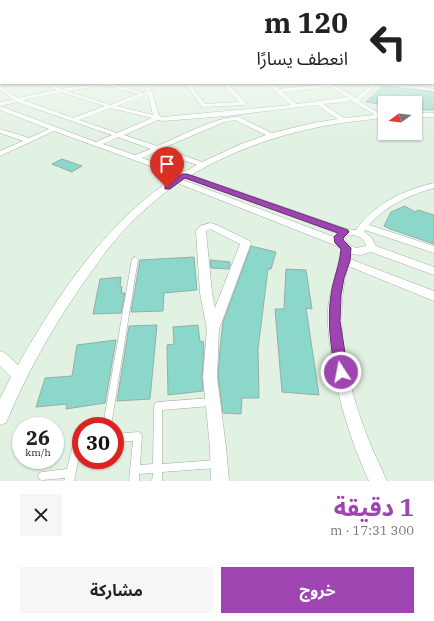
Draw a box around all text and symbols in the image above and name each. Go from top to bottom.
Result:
text: 120 m [264,4,348,41]
icon: left [362,16,414,68]
text: انعطف يسارًا [256,47,348,70]
north arrow [378,96,422,140]
map controls [378,96,422,140]
pin [150,147,184,188]
icon: arrive [156,153,178,175]
position arrow [320,351,362,393]
speed limit sign: 30 [72,417,124,469]
text: 26 [26,424,50,451]
text: km/h [25,446,51,459]
text: 1 دقيقة [334,491,414,523]
button: close [20,494,62,536]
text: 300 m · 17:31 [330,522,414,539]
button: مشاركة [20,567,213,613]
button: خروج [221,567,414,613]

